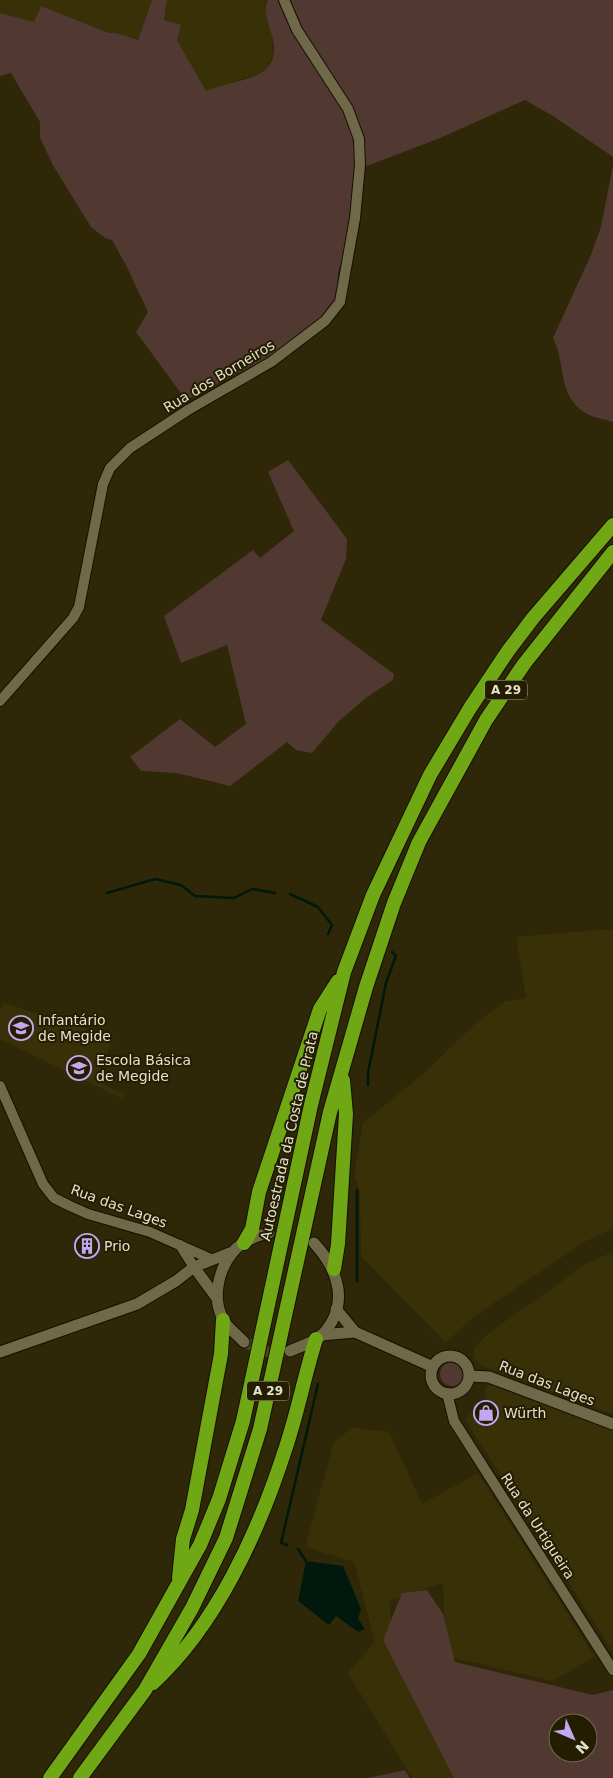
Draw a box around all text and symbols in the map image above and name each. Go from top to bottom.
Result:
street label: Rua dos Borneiros [161,337,277,415]
road number: A 29 [485,680,527,700]
place label: Infantário de Megide [38,1012,111,1044]
school or university icon: Infantário de Megide [8,1015,34,1041]
street label: Autoestrada da Costa de Prata [257,1030,321,1242]
place label: Escola Básica de Megide [96,1052,191,1084]
school or university icon: Escola Básica de Megide [66,1055,92,1081]
street label: Rua das Lages [69,1181,169,1231]
building icon: Prio [74,1233,100,1259]
place label: Prio [104,1238,130,1254]
street label: Rua das Lages [497,1357,597,1409]
road number: A 29 [247,1382,289,1400]
shop icon: Würth [473,1400,499,1426]
place label: Würth [504,1405,546,1421]
street label: Rua da Urtigueira [498,1470,578,1582]
north arrow [548,1713,598,1763]
text: N [572,1737,592,1757]

